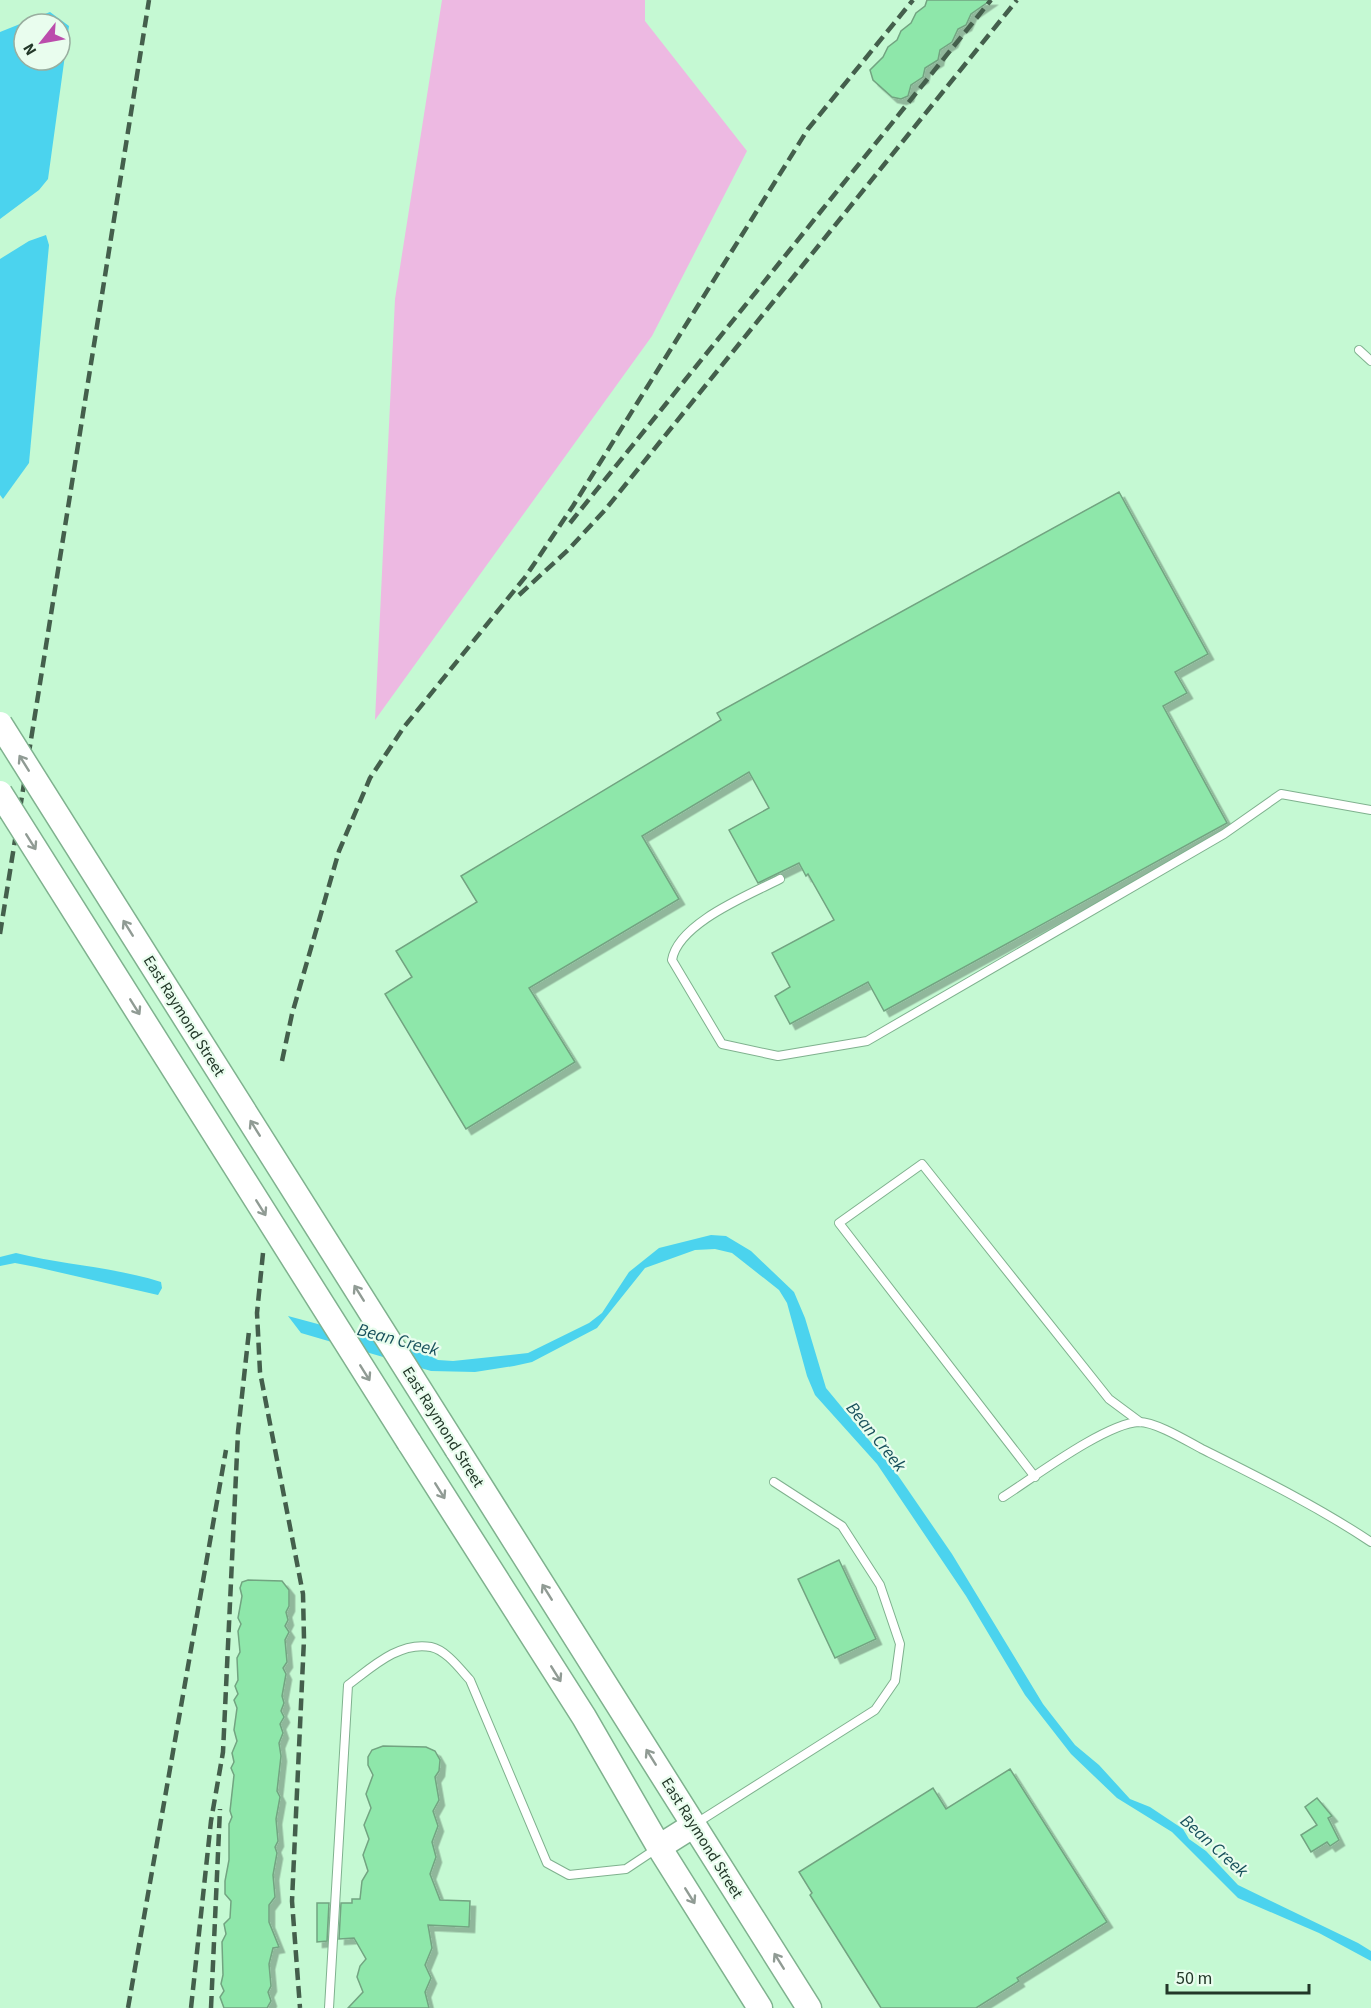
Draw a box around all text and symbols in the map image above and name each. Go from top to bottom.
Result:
north arrow [12,12,72,72]
text: N [18,39,42,59]
one-way arrow [18,755,30,772]
one-way arrow [25,834,38,851]
one-way arrow [122,920,134,937]
street label: East Raymond Street [138,951,230,1081]
one-way arrow [129,999,141,1015]
one-way arrow [248,1120,260,1137]
one-way arrow [256,1199,268,1216]
one-way arrow [352,1285,364,1302]
water label: Bean Creek [355,1317,442,1363]
street label: East Raymond Street [397,1362,489,1492]
one-way arrow [360,1364,372,1381]
water label: Bean Creek [840,1397,912,1478]
one-way arrow [434,1483,446,1499]
one-way arrow [541,1584,553,1601]
one-way arrow [550,1665,562,1682]
one-way arrow [645,1749,657,1766]
street label: East Raymond Street [656,1773,748,1903]
water label: Bean Creek [1175,1809,1254,1883]
one-way arrow [684,1888,697,1905]
one-way arrow [773,1953,785,1970]
scale bar [1167,1957,1310,1995]
text: 50 m [1176,1966,1212,1991]

